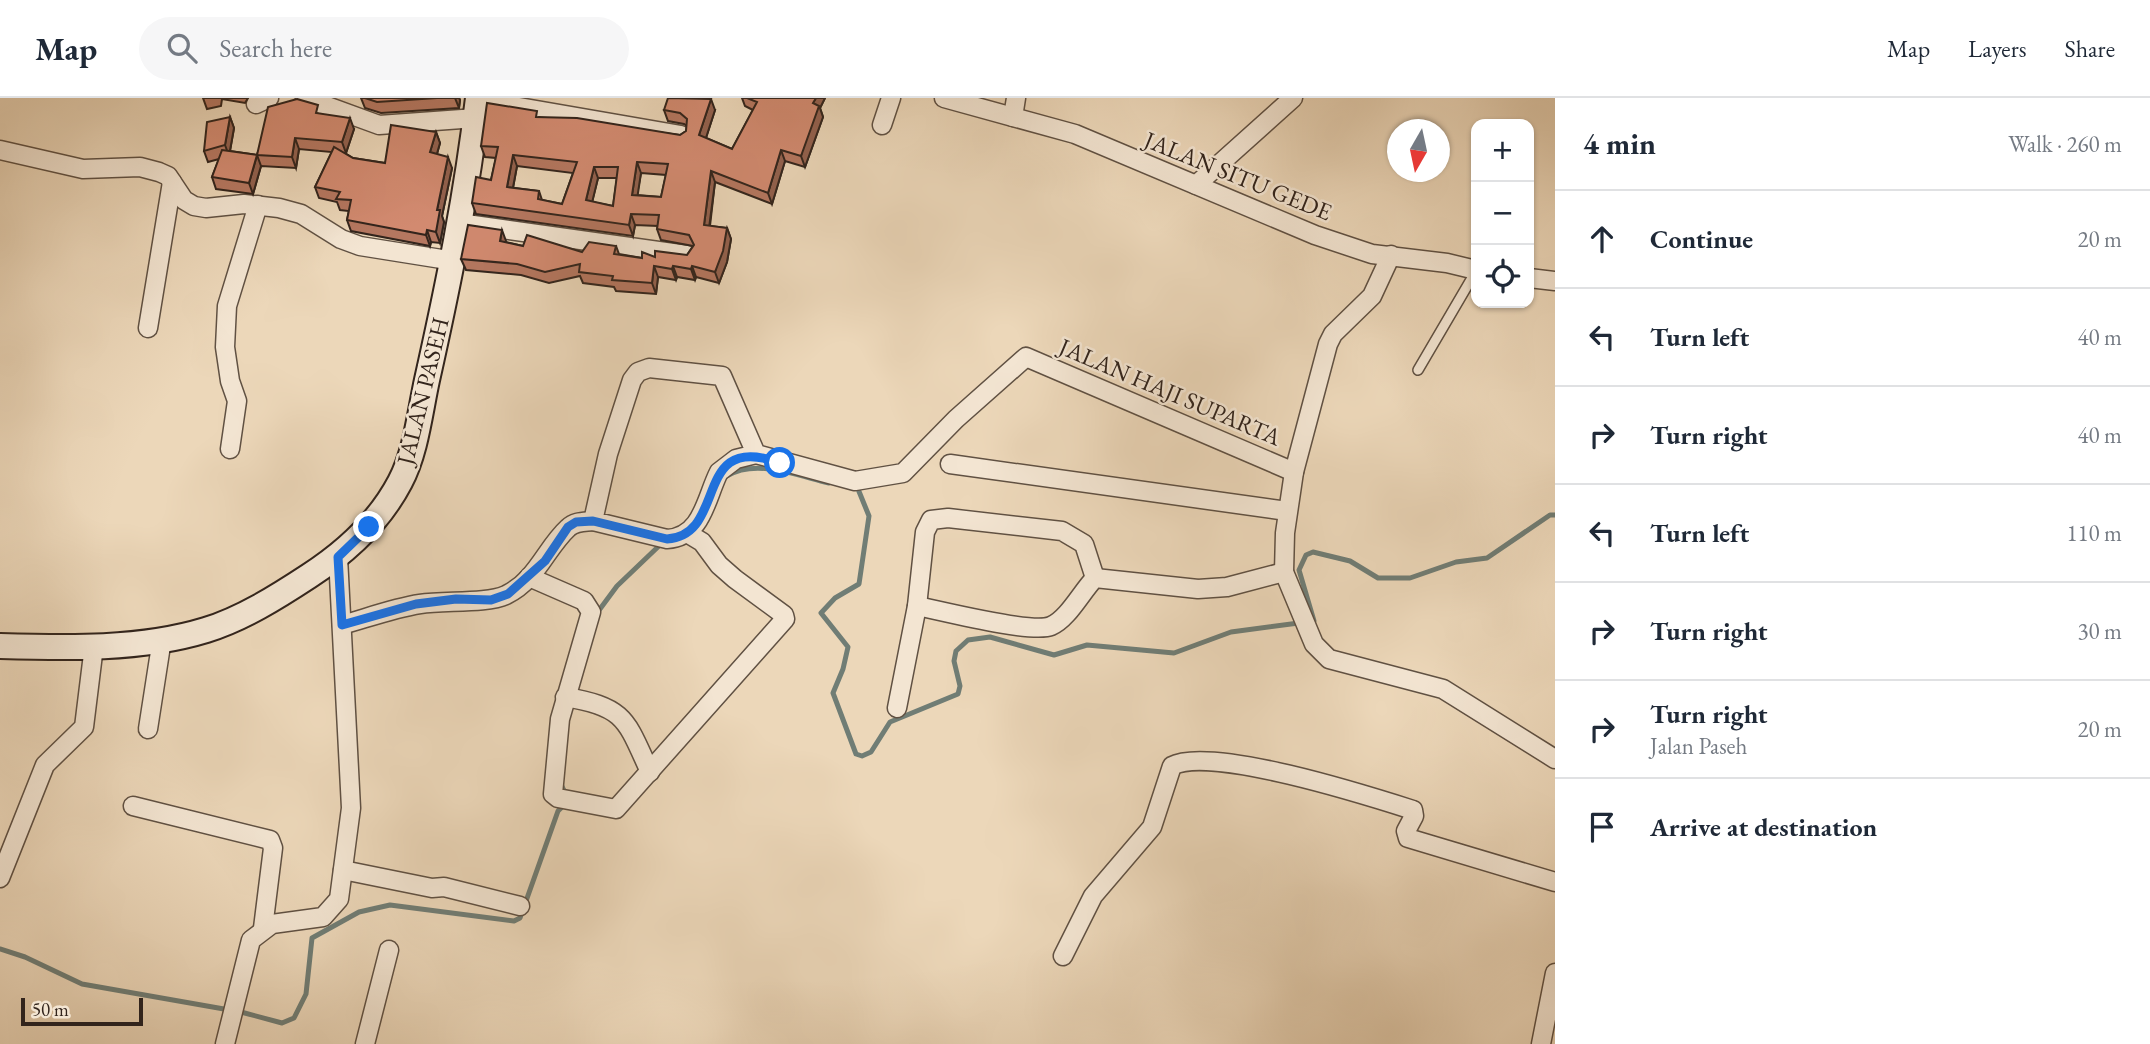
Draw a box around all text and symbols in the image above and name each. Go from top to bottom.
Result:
search box [139,17,629,80]
text: Map [35,27,97,70]
icon: search [163,29,201,67]
text: Search here [219,31,332,65]
text: Map [1887,33,1930,64]
text: Layers [1968,33,2027,64]
text: Share [2065,33,2115,64]
north arrow [1387,119,1450,182]
map controls [1471,119,1534,308]
button: + [1471,119,1534,182]
street label: JALAN SITU GEDE [1138,123,1337,227]
text: 4 min [1583,124,1656,163]
text: Walk · 260 m [2008,129,2122,159]
button: − [1471,182,1534,245]
icon: ahead [1583,220,1621,258]
text: Continue [1650,222,1753,256]
text: 20 m [2077,224,2122,254]
button: locate [1471,245,1534,308]
street label: JALAN PASEH [389,314,456,470]
icon: left [1583,318,1621,356]
text: Turn left [1650,320,1749,354]
text: 40 m [2077,322,2122,352]
street label: JALAN HAJI SUPARTA [1053,330,1286,453]
icon: right [1583,416,1621,454]
text: Turn right [1650,418,1768,452]
text: 40 m [2077,420,2122,450]
route start [764,447,795,478]
route end [353,511,384,542]
icon: left [1583,514,1621,552]
text: Turn left [1650,516,1749,550]
text: 110 m [2066,518,2122,548]
icon: right [1583,612,1621,650]
text: Turn right [1650,614,1768,648]
text: 30 m [2077,616,2122,646]
text: Turn right [1650,697,1768,731]
icon: right [1583,710,1621,748]
text: 20 m [2077,714,2122,744]
text: Jalan Paseh [1650,731,1747,761]
icon: arrive [1583,808,1621,846]
text: Arrive at destination [1650,810,1877,844]
scale bar [21,995,144,1027]
text: 50 m [32,997,69,1022]

